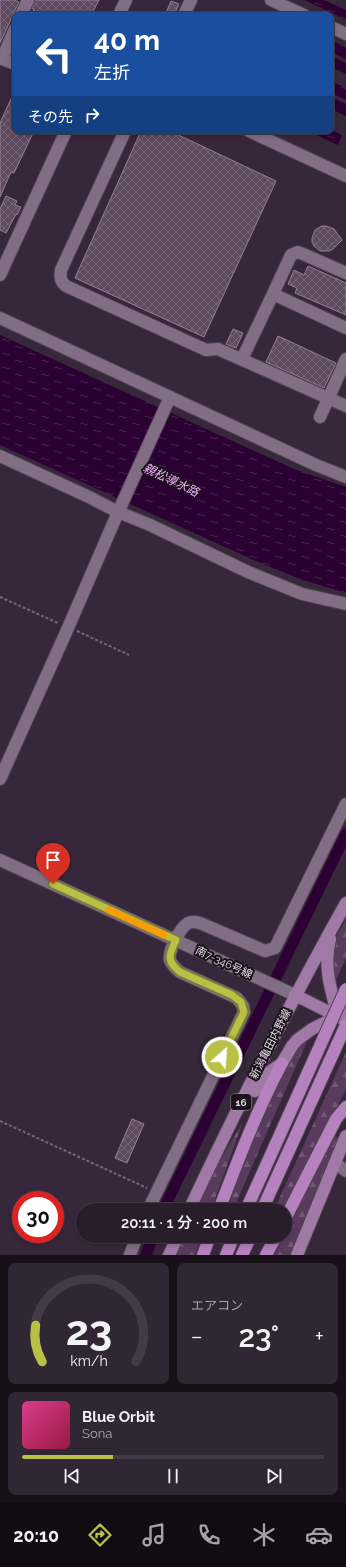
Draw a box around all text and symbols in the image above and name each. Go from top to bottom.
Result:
text: 40 m [94,24,160,57]
icon: left [28,28,80,80]
text: 左折 [94,62,130,83]
icon: right [81,104,103,126]
text: その先 [28,108,73,126]
water label: 親松導水路 [141,461,202,500]
pin [36,843,70,884]
icon: arrive [42,849,64,871]
street label: 南7-346号線 [193,944,254,981]
street label: 新潟亀田内野線 [247,1007,294,1081]
position arrow [201,1036,243,1078]
road number: 16 [231,1094,251,1110]
speed limit sign: 30 [12,1191,64,1243]
text: 20:11 · 1 分 · 200 m [121,1214,247,1232]
text: エアコン [191,1298,243,1313]
text: 23 [65,1305,112,1354]
text: 23° [238,1319,279,1354]
text: − [191,1323,203,1349]
text: + [315,1323,324,1349]
text: km/h [70,1352,107,1368]
text: Blue Orbit [82,1408,155,1426]
text: Sona [82,1426,112,1441]
icon: previous [61,1465,83,1487]
icon: pause [162,1465,184,1487]
icon: next [263,1465,285,1487]
icon: directions [86,1521,114,1549]
icon: music [140,1521,168,1549]
icon: phone [195,1521,223,1549]
icon: climate [250,1521,278,1549]
icon: car [305,1521,333,1549]
text: 20:10 [13,1525,59,1546]

